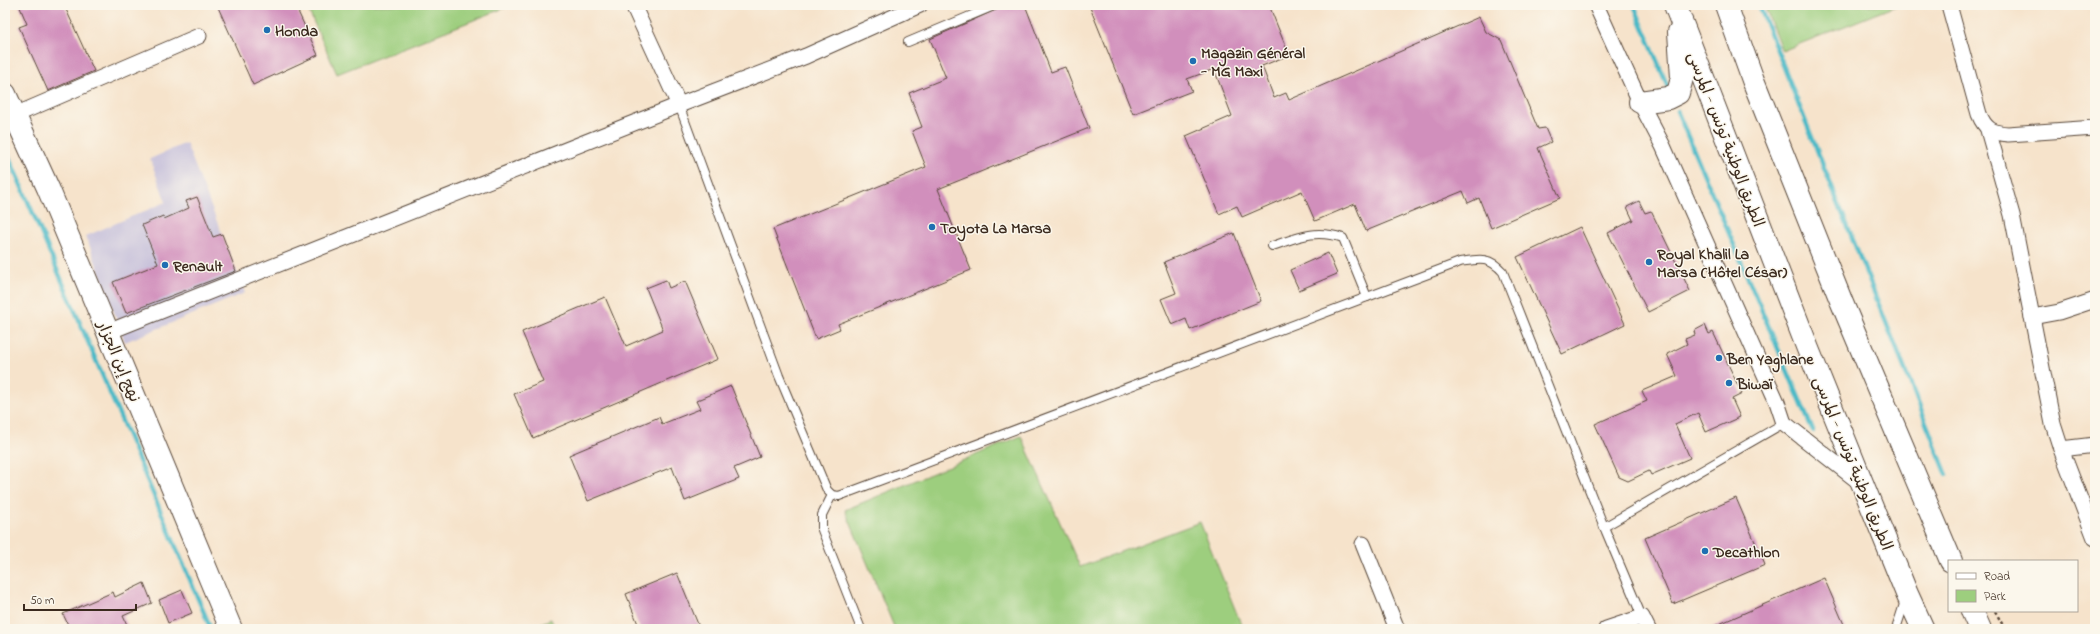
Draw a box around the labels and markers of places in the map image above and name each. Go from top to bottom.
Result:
place label: Honda [275,20,318,44]
marker: Honda [262,25,272,35]
place label: Magazin Général - MG Maxi [1200,42,1306,84]
marker: Magazin Général - MG Maxi [1188,56,1198,66]
place label: Toyota La Marsa [940,217,1052,242]
marker: Toyota La Marsa [927,222,937,232]
place label: Royal Khalil La Marsa (Hôtel César) [1656,243,1787,285]
place label: Renault [172,255,223,279]
marker: Royal Khalil La Marsa (Hôtel César) [1644,257,1654,267]
marker: Renault [160,260,170,270]
place label: Ben Yaghlane [1726,348,1814,373]
marker: Ben Yaghlane [1714,353,1724,363]
place label: Biwaï [1736,373,1774,397]
marker: Biwaï [1724,378,1734,388]
place label: Decathlon [1712,541,1780,565]
marker: Decathlon [1700,546,1710,556]

